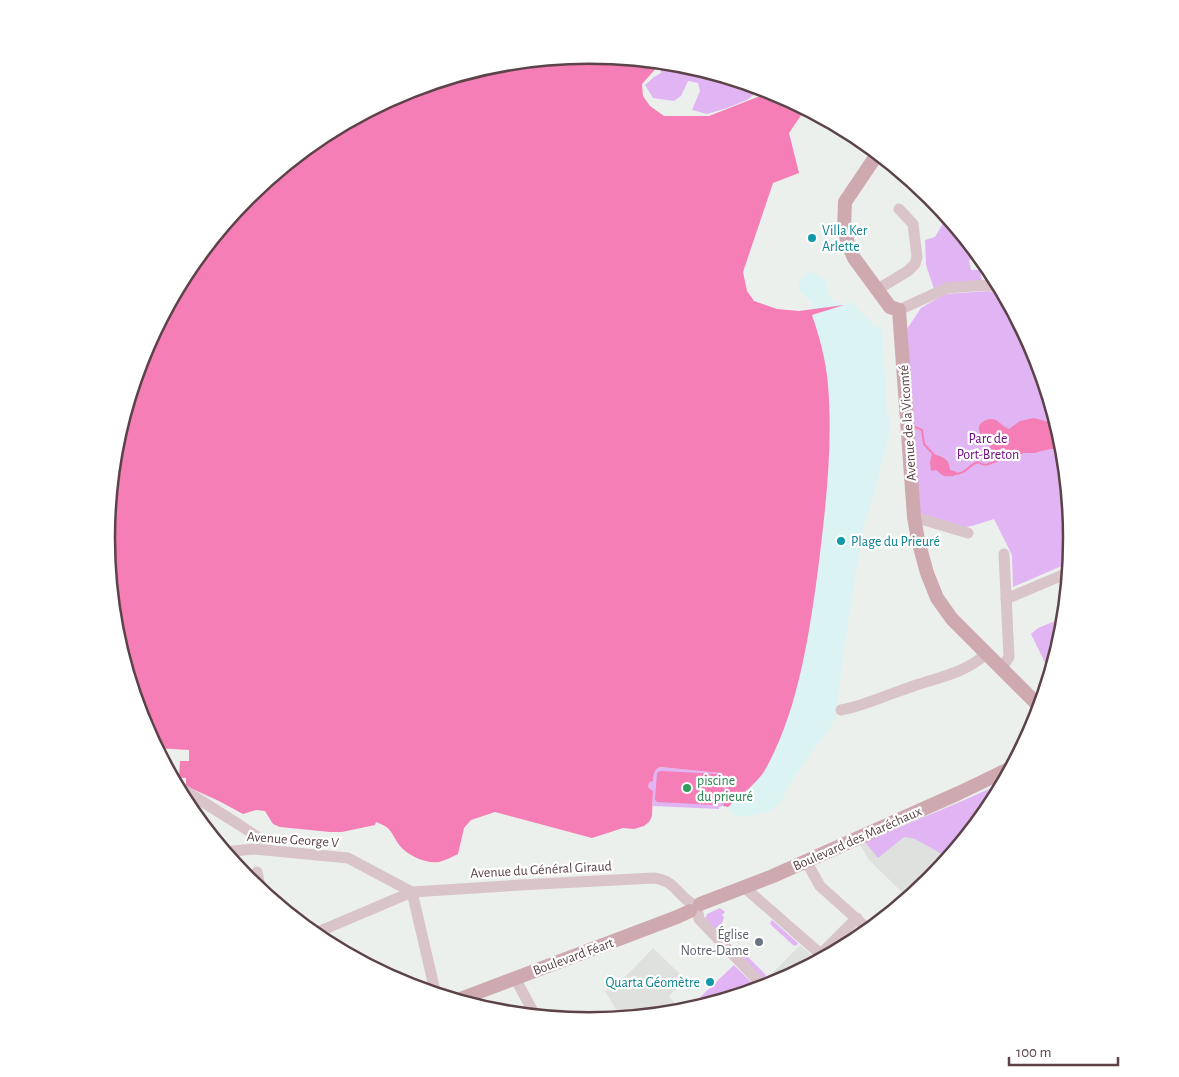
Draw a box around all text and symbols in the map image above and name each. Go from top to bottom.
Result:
place label: Villa Ker Arlette [822,224,868,254]
marker: Villa Ker Arlette [806,232,818,244]
street label: Avenue de la Vicomté [897,364,919,482]
park label: Parc de Port-Breton [957,432,1019,462]
marker: Plage du Prieuré [835,535,847,547]
place label: Plage du Prieuré [851,535,940,549]
place label: piscine du prieuré [697,774,753,804]
marker: piscine du prieuré [681,782,693,794]
street label: Boulevard des Maréchaux [791,804,924,874]
street label: Avenue George V [246,830,340,850]
street label: Avenue du Général Giraud [470,859,612,881]
place label: Église Notre-Dame [681,925,749,958]
street label: Boulevard Féart [531,936,616,978]
marker: Église Notre-Dame [753,936,765,948]
place label: Quarta Géomètre [605,976,700,990]
marker: Quarta Géomètre [704,976,716,988]
scale bar [1009,1034,1118,1066]
text: 100 m [1016,1045,1051,1060]

